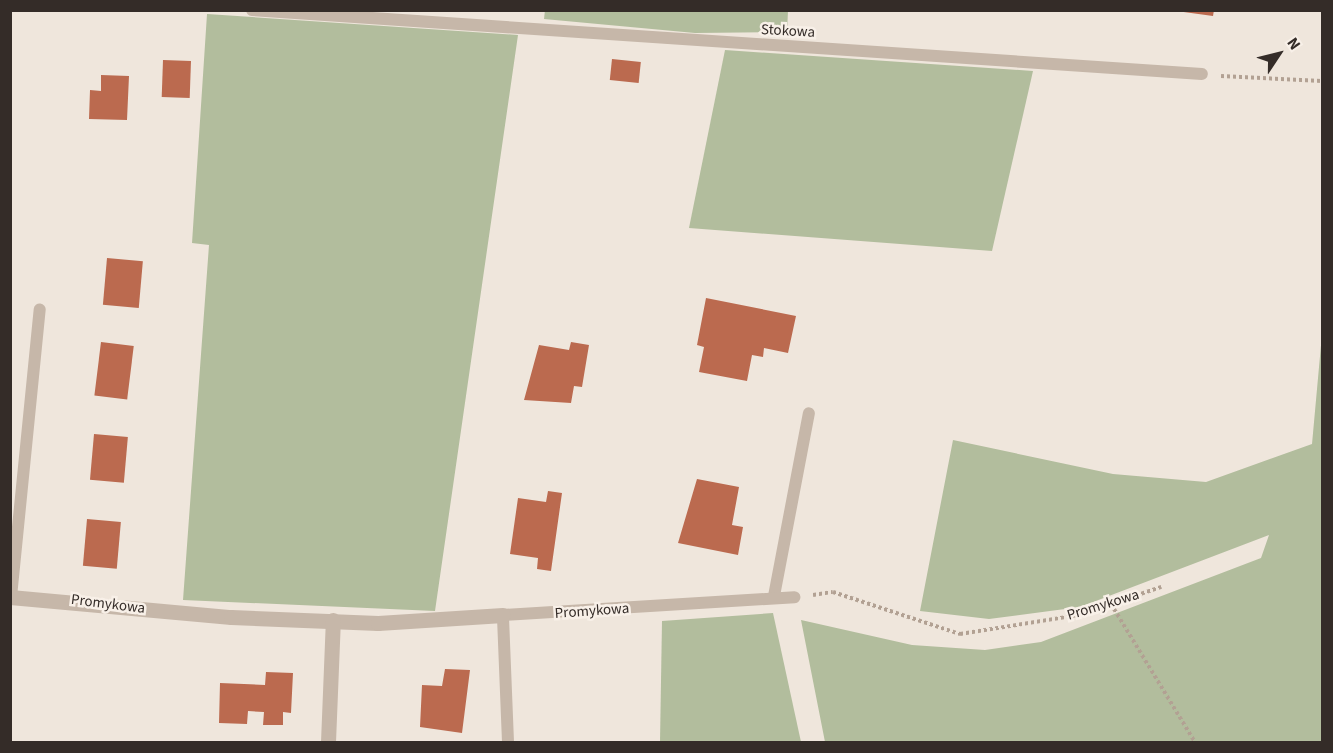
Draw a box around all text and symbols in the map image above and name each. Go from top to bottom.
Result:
street label: Stokowa [761,21,815,41]
north arrow [1249,24,1309,84]
text: N [1282,33,1306,54]
street label: Promykowa [1065,585,1141,625]
street label: Promykowa [70,591,146,617]
street label: Promykowa [554,599,630,623]

